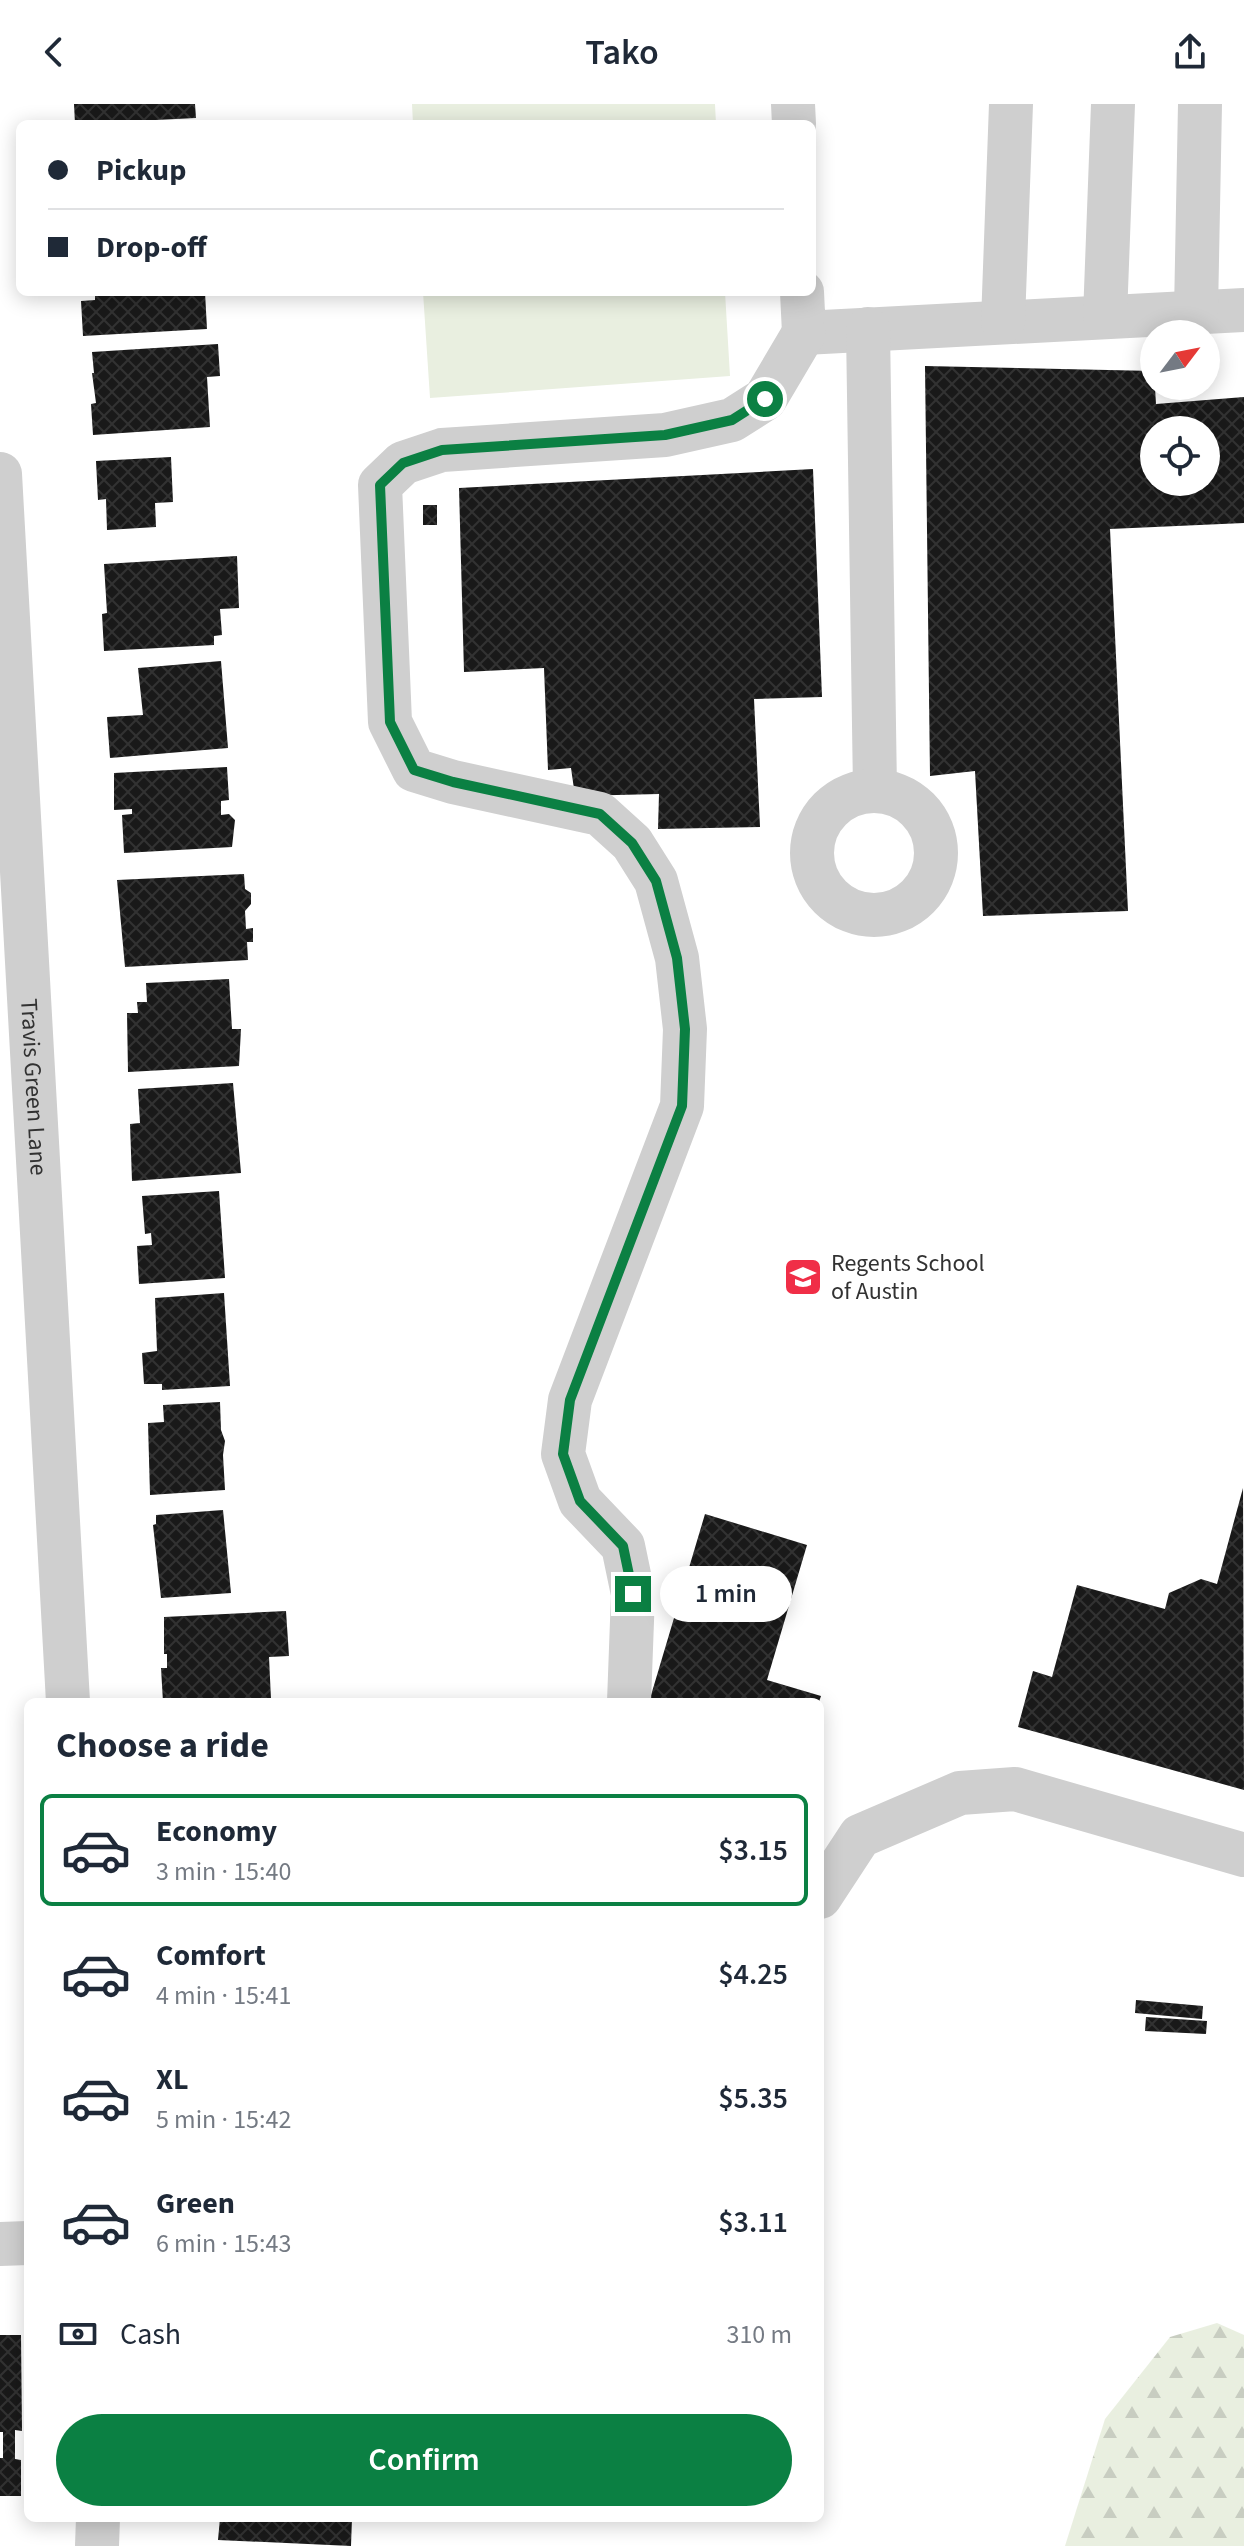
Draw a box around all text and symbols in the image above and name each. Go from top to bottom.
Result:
text: Tako [585,27,659,78]
icon: back [32,30,76,74]
icon: share [1168,30,1212,74]
text: Pickup [96,149,186,192]
text: Drop-off [96,226,207,269]
north arrow [1140,320,1220,400]
map controls [1140,320,1220,496]
route start [747,381,783,417]
button: locate [1140,416,1220,496]
street label: Travis Green Lane [11,998,56,1176]
place label: Regents School of Austin [831,1246,985,1309]
school or university icon: Regents School of Austin [782,1256,824,1298]
callout: 1 min [661,1566,793,1622]
text: 1 min [695,1575,757,1612]
route end [615,1576,651,1612]
text: Choose a ride [56,1720,269,1771]
text: Economy [156,1810,277,1853]
icon: car [60,1814,132,1886]
text: $3.15 [718,1829,788,1872]
text: 3 min · 15:40 [156,1853,291,1890]
text: Comfort [156,1934,266,1977]
icon: car [60,1938,132,2010]
text: $4.25 [718,1953,788,1996]
text: 4 min · 15:41 [156,1977,291,2014]
text: XL [156,2058,189,2101]
icon: car [60,2062,132,2134]
text: $5.35 [718,2077,788,2120]
text: 5 min · 15:42 [156,2101,291,2138]
text: Green [156,2182,235,2225]
icon: car [60,2186,132,2258]
text: $3.11 [718,2201,788,2244]
text: 6 min · 15:43 [156,2225,291,2262]
icon: cash [56,2312,100,2356]
text: Cash [120,2313,181,2356]
text: 310 m [726,2316,792,2353]
button: Confirm [56,2414,792,2506]

